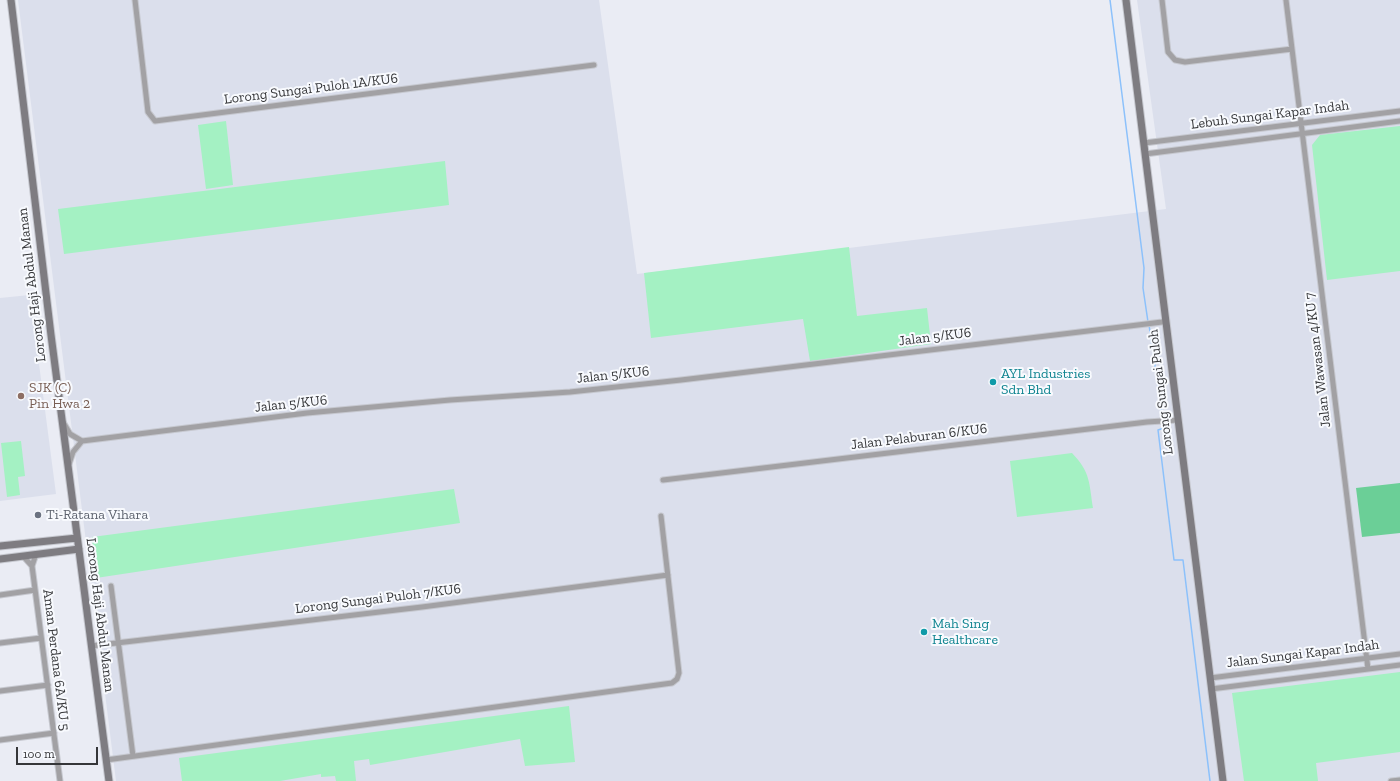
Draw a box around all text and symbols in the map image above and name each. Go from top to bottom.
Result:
street label: Lorong Sungai Puloh 1A/KU6 [223,70,399,108]
street label: Lebuh Sungai Kapar Indah [1190,97,1350,133]
street label: Lorong Haji Abdul Manan [14,207,50,363]
street label: Jalan Wawasan 4/KU 7 [1301,291,1335,429]
street label: Jalan 5/KU6 [898,324,972,350]
street label: Lorong Sungai Puloh [1145,328,1177,456]
street label: Jalan 5/KU6 [576,363,650,387]
place label: AYL Industries Sdn Bhd [1001,366,1090,398]
marker: AYL Industries Sdn Bhd [988,377,998,387]
place label: SJK (C) Pin Hwa 2 [29,380,90,412]
marker: SJK (C) Pin Hwa 2 [16,391,26,401]
street label: Jalan 5/KU6 [254,392,328,416]
street label: Jalan Pelaburan 6/KU6 [850,420,988,454]
place label: Ti-Ratana Vihara [46,507,148,523]
marker: Ti-Ratana Vihara [33,510,43,520]
street label: Lorong Haji Abdul Manan [82,537,118,693]
street label: Lorong Sungai Puloh 7/KU6 [294,580,462,618]
street label: Aman Perdana 6A/KU 5 [39,588,73,732]
place label: Mah Sing Healthcare [932,616,998,648]
marker: Mah Sing Healthcare [919,627,929,637]
street label: Jalan Sungai Kapar Indah [1226,636,1380,672]
scale bar [18,739,100,765]
text: 100 m [23,747,55,761]

